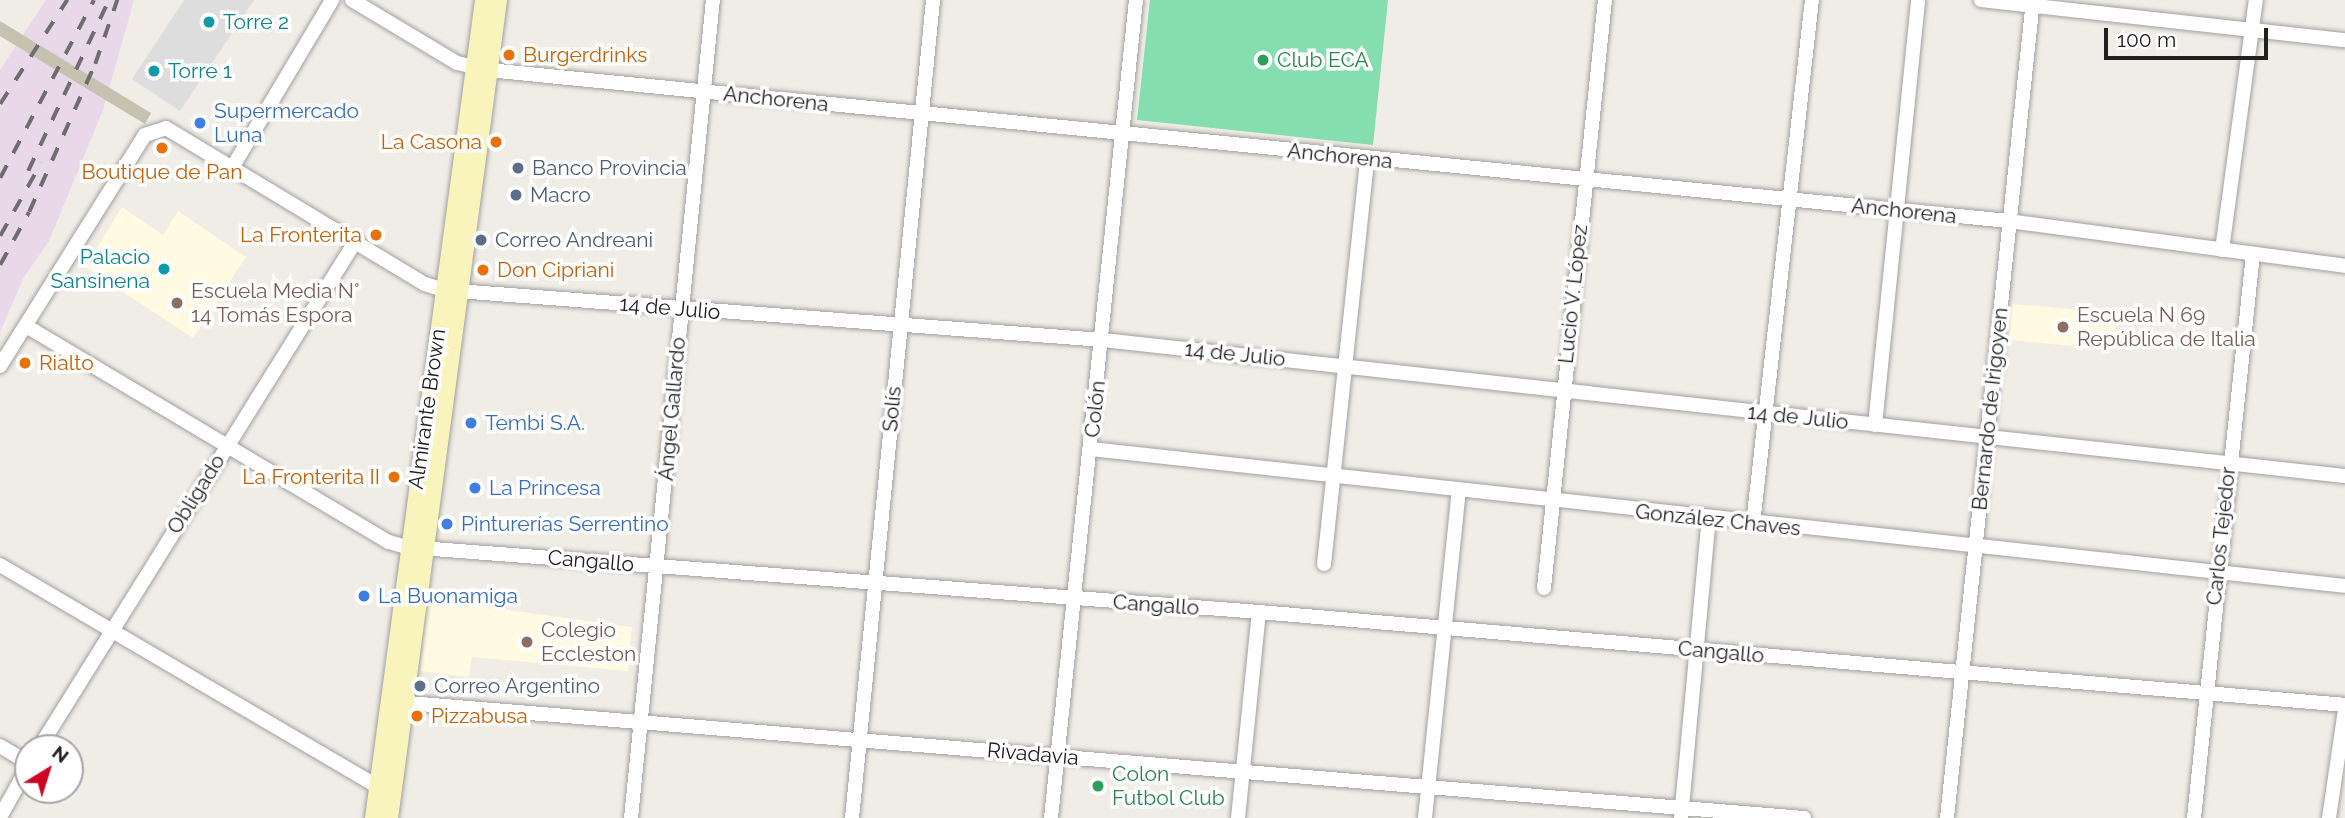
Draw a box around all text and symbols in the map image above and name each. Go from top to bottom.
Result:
place label: Torre 2 [223,9,289,35]
marker: Torre 2 [201,14,217,30]
scale bar [2107,14,2272,58]
text: 100 m [2117,27,2176,52]
place label: Burgerdrinks [523,42,647,68]
marker: Burgerdrinks [501,47,517,63]
place label: Club ECA [1277,47,1369,73]
marker: Club ECA [1255,52,1271,68]
place label: Torre 1 [168,58,232,84]
marker: Torre 1 [146,63,162,79]
street label: Anchorena [722,81,830,117]
place label: Supermercado Luna [214,98,359,148]
marker: Supermercado Luna [192,115,208,131]
place label: La Casona [381,129,482,155]
marker: La Casona [488,134,504,150]
street label: Anchorena [1286,138,1394,174]
marker: Boutique de Pan [154,140,170,156]
place label: Banco Provincia [532,155,687,181]
place label: Boutique de Pan [81,159,243,185]
marker: Banco Provincia [510,160,526,176]
place label: Macro [530,182,591,208]
marker: Macro [508,187,524,203]
street label: Anchorena [1850,193,1958,229]
place label: La Fronterita [240,222,362,248]
street label: Lucio V. López [1553,223,1593,365]
marker: La Fronterita [368,227,384,243]
place label: Correo Andreani [495,227,654,253]
marker: Correo Andreani [473,232,489,248]
place label: Palacio Sansinena [51,244,150,294]
place label: Don Cipriani [497,257,614,283]
marker: Palacio Sansinena [156,261,172,277]
marker: Don Cipriani [475,262,491,278]
place label: Escuela Media N° 14 Tomás Espora [191,278,360,328]
street label: 14 de Julio [618,291,722,325]
marker: Escuela Media N° 14 Tomás Espora [169,295,185,311]
place label: Escuela N 69 República de Italia [2077,302,2256,352]
street label: Bernardo de Irigoyen [1967,306,2013,512]
marker: Escuela N 69 República de Italia [2055,319,2071,335]
street label: Almirante Brown [403,327,451,491]
street label: Ángel Gallardo [653,336,691,482]
street label: 14 de Julio [1183,336,1287,372]
place label: Rialto [39,350,94,376]
marker: Rialto [17,355,33,371]
street label: Colón [1079,379,1111,439]
street label: Solís [877,385,907,433]
street label: 14 de Julio [1746,399,1850,435]
place label: Tembi S.A. [485,410,585,436]
marker: Tembi S.A. [463,415,479,431]
street label: Obligado [162,450,230,538]
place label: La Fronterita II [242,464,380,490]
street label: Carlos Tejedor [2201,465,2241,607]
marker: La Fronterita II [386,469,402,485]
place label: La Princesa [489,475,601,501]
marker: La Princesa [467,480,483,496]
street label: González Chaves [1634,499,1802,541]
place label: Pinturerías Serrentino [461,511,669,537]
marker: Pinturerías Serrentino [439,516,455,532]
street label: Cangallo [547,545,635,577]
place label: La Buonamiga [378,583,518,609]
marker: La Buonamiga [356,588,372,604]
street label: Cangallo [1112,589,1200,621]
place label: Colegio Eccleston [541,617,636,667]
marker: Colegio Eccleston [519,634,535,650]
street label: Cangallo [1677,636,1765,668]
place label: Correo Argentino [434,673,601,699]
marker: Correo Argentino [412,678,428,694]
place label: Pizzabusa [431,703,528,729]
marker: Pizzabusa [409,708,425,724]
north arrow [14,734,84,804]
street label: Rivadavia [986,737,1080,771]
text: N [48,741,73,767]
place label: Colon Futbol Club [1112,761,1225,811]
marker: Colon Futbol Club [1090,778,1106,794]

